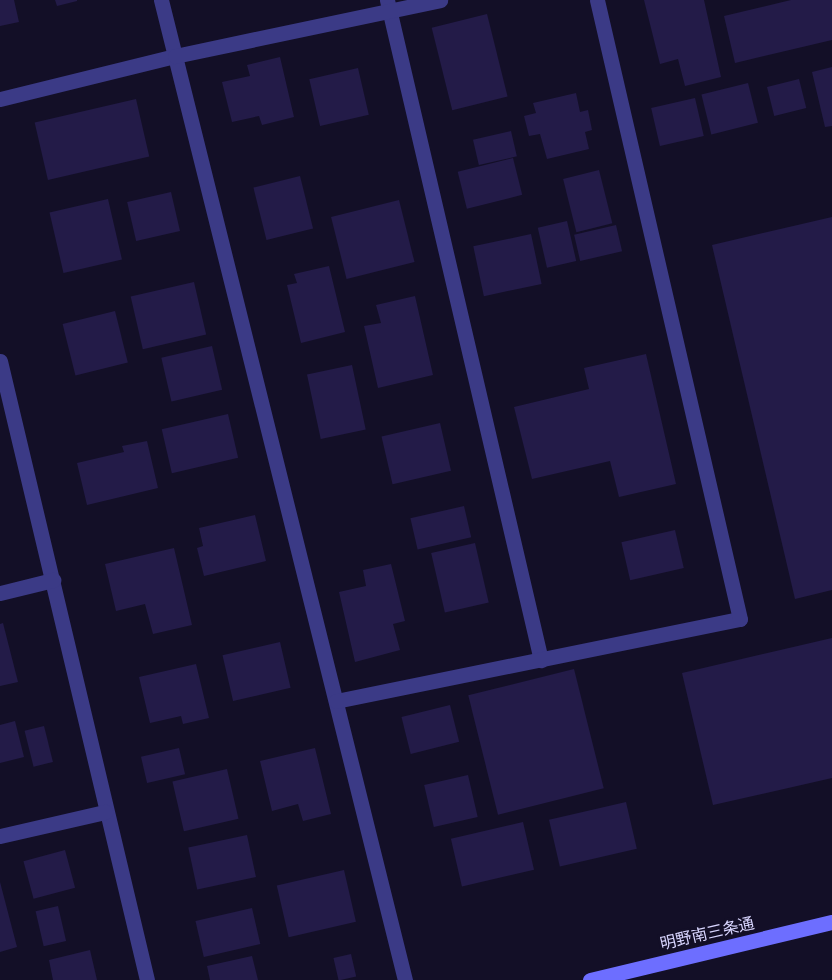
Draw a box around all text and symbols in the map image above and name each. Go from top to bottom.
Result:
street label: 明野南三条通 [658,913,756,953]

